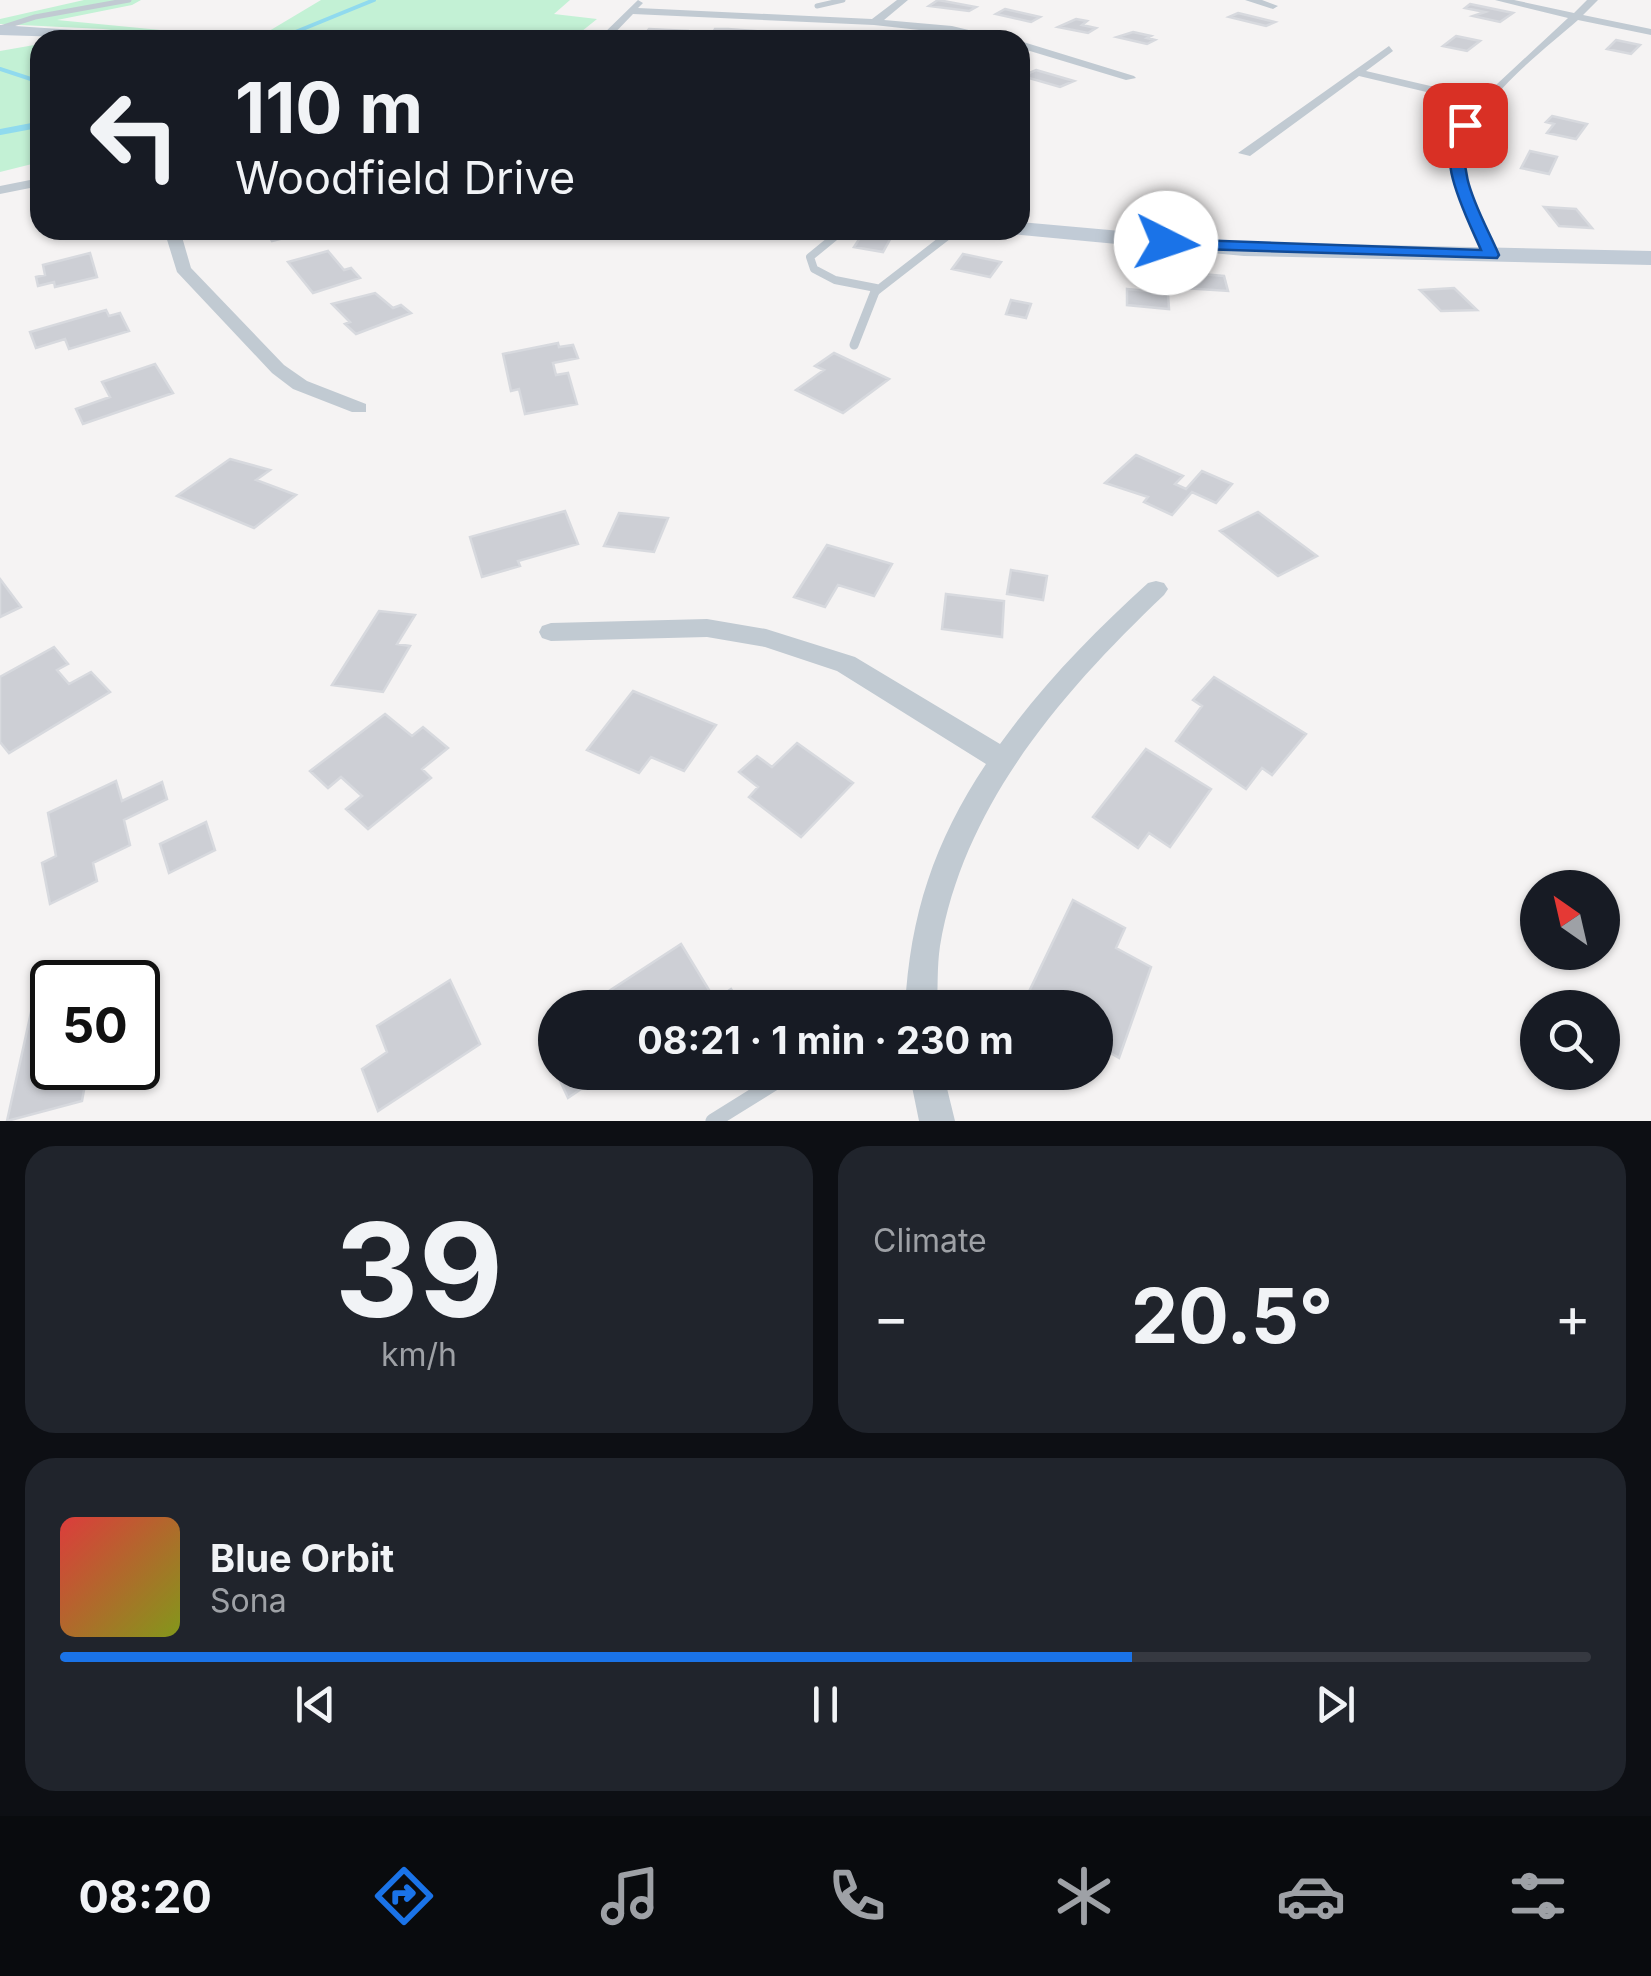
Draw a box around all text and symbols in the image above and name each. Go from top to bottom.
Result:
text: 110 m [235,65,423,150]
icon: left [70,70,200,200]
pin [1423,83,1508,168]
icon: arrive [1438,98,1493,153]
text: Woodfield Drive [235,150,575,205]
position arrow [1114,191,1218,295]
north arrow [1520,870,1620,970]
map controls [1520,870,1620,1090]
speed limit sign: 50 [30,960,160,1090]
button: search [1520,990,1620,1090]
text: 08:21 · 1 min · 230 m [637,1017,1014,1063]
text: 39 [335,1191,503,1348]
text: Climate [873,1221,987,1260]
text: 20.5° [1131,1270,1333,1361]
text: − [873,1284,909,1350]
text: + [1555,1284,1591,1350]
text: km/h [381,1335,457,1374]
text: Blue Orbit [210,1535,394,1581]
text: Sona [210,1581,287,1620]
icon: previous [288,1677,343,1732]
icon: pause [798,1677,853,1732]
icon: next [1308,1677,1363,1732]
icon: directions [369,1861,439,1931]
icon: music [595,1861,665,1931]
icon: phone [822,1861,892,1931]
icon: climate [1049,1861,1119,1931]
icon: car [1276,1861,1346,1931]
icon: filters [1503,1861,1573,1931]
text: 08:20 [78,1869,212,1924]

